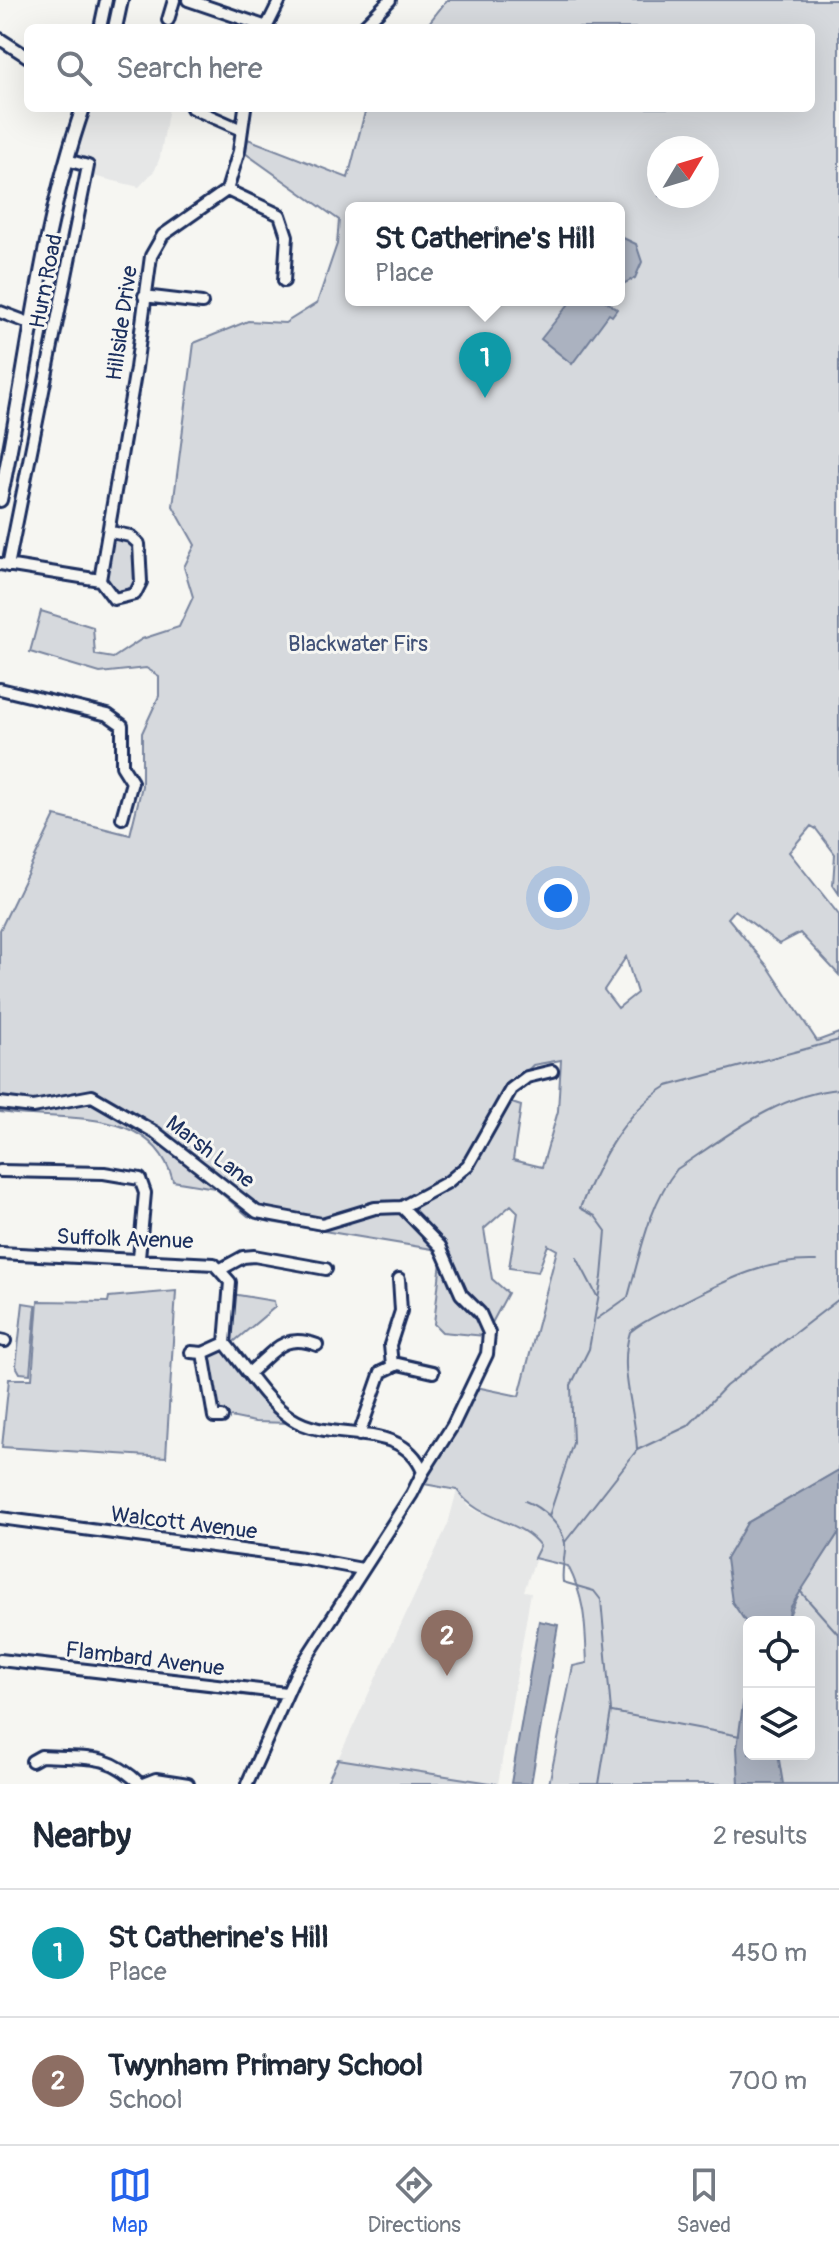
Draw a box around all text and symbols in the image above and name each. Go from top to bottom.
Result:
search box [24,24,815,112]
icon: search [52,46,96,90]
text: Search here [116,50,263,87]
north arrow [647,136,719,208]
popup [345,202,625,306]
text: St Catherine's Hill [375,220,595,257]
street label: Hurn Road [23,232,69,331]
text: Place [375,257,433,289]
street label: Hillside Drive [100,264,144,382]
pin: 1 [459,332,511,398]
park label: Blackwater Firs [288,630,428,658]
your location [538,878,578,918]
street label: Marsh Lane [160,1109,261,1194]
street label: Suffolk Avenue [56,1223,194,1255]
street label: Walcott Avenue [109,1500,259,1546]
pin: 2 [421,1610,473,1676]
map controls [743,1616,815,1760]
button: locate [743,1616,815,1688]
street label: Flambard Avenue [64,1635,226,1683]
button: layers [743,1688,815,1760]
text: Nearby [32,1815,131,1858]
text: 2 results [713,1820,807,1852]
text: St Catherine's Hill [108,1919,329,1956]
text: 1 [53,1937,63,1969]
text: 450 m [731,1937,807,1969]
text: Place [108,1956,167,1988]
text: Twynham Primary School [108,2047,423,2084]
text: 2 [51,2065,65,2097]
text: 700 m [729,2065,807,2097]
text: School [108,2084,183,2116]
tab: Map [108,2163,152,2239]
tab: Directions [368,2163,461,2239]
tab: Saved [677,2163,731,2239]

